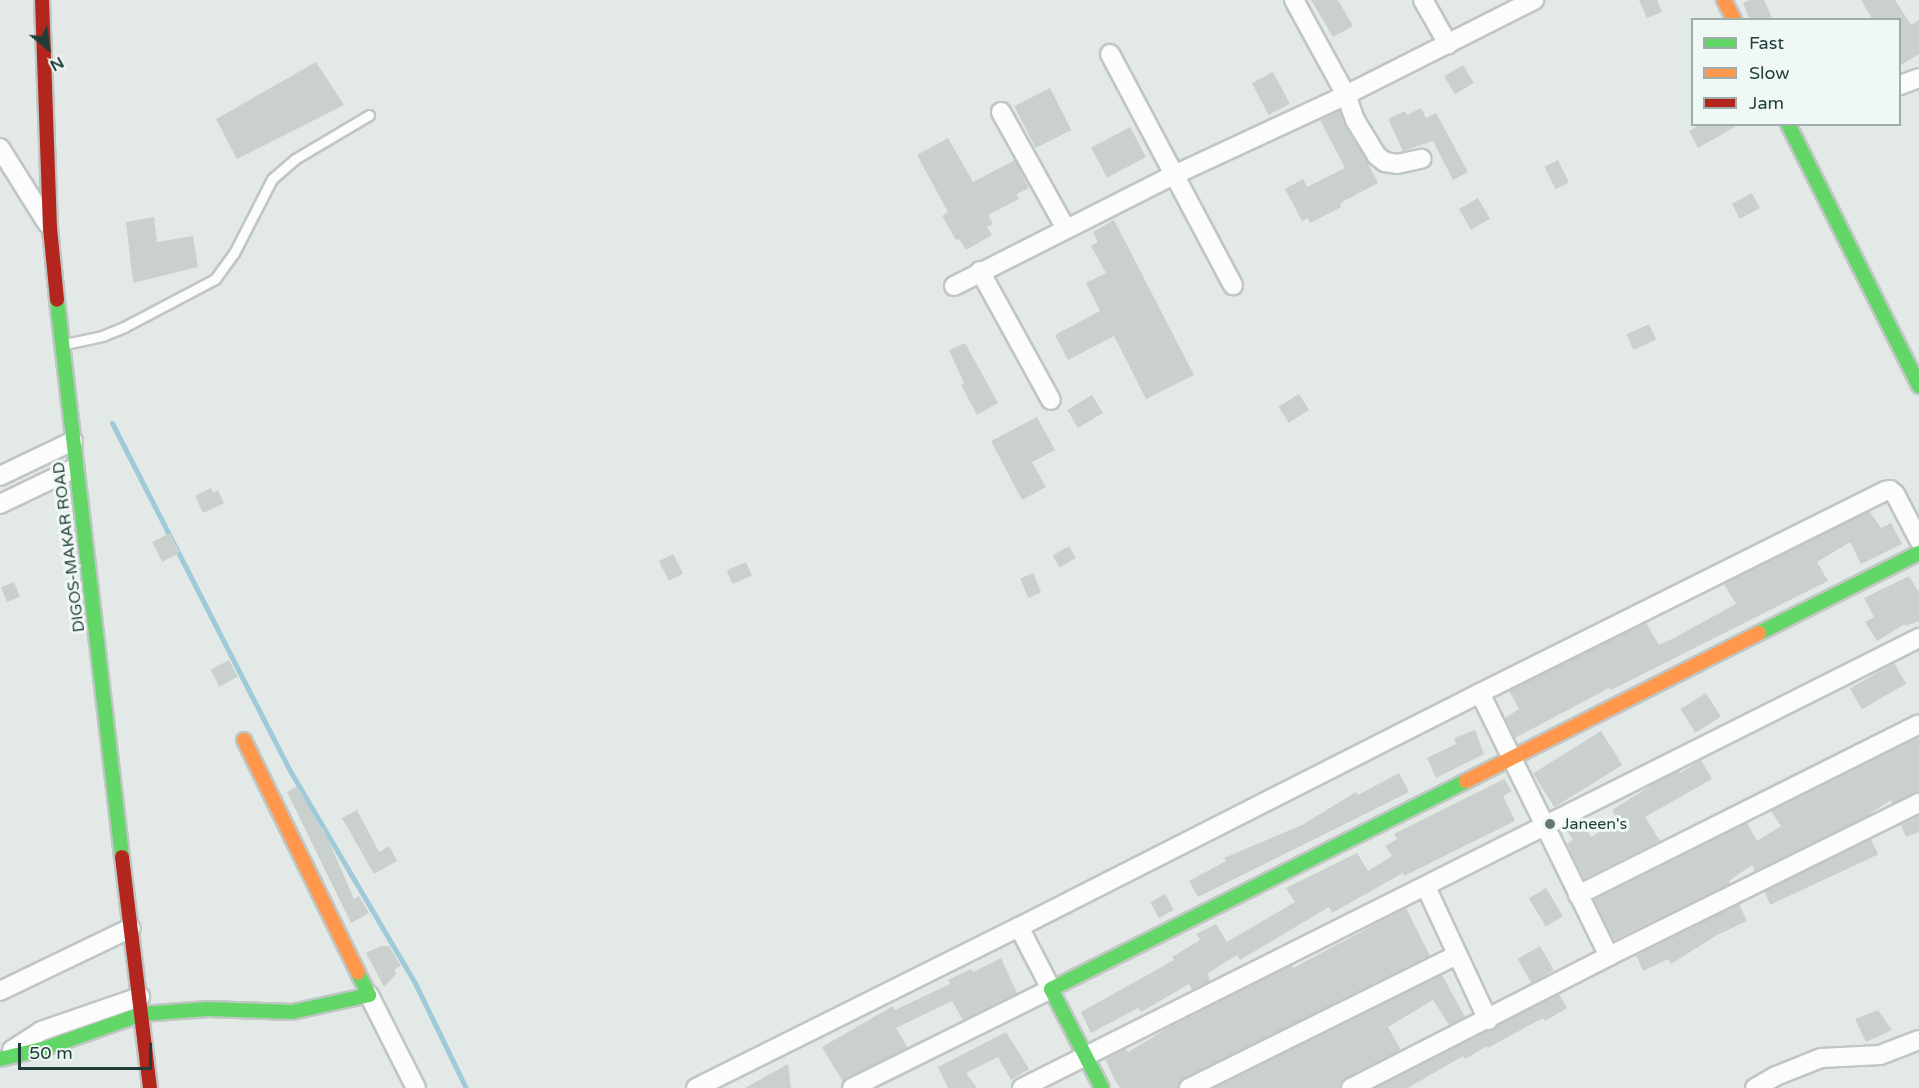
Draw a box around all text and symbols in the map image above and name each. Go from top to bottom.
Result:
north arrow [18,18,78,78]
legend [1691,18,1901,126]
text: Fast [1749,32,1784,54]
text: N [46,52,67,76]
text: Slow [1749,62,1790,84]
text: Jam [1749,92,1784,114]
street label: DIGOS-MAKAR ROAD [49,461,89,633]
place label: Janeen's [1562,814,1627,834]
marker: Janeen's [1543,817,1557,831]
scale bar [21,1031,154,1069]
text: 50 m [29,1042,73,1064]

